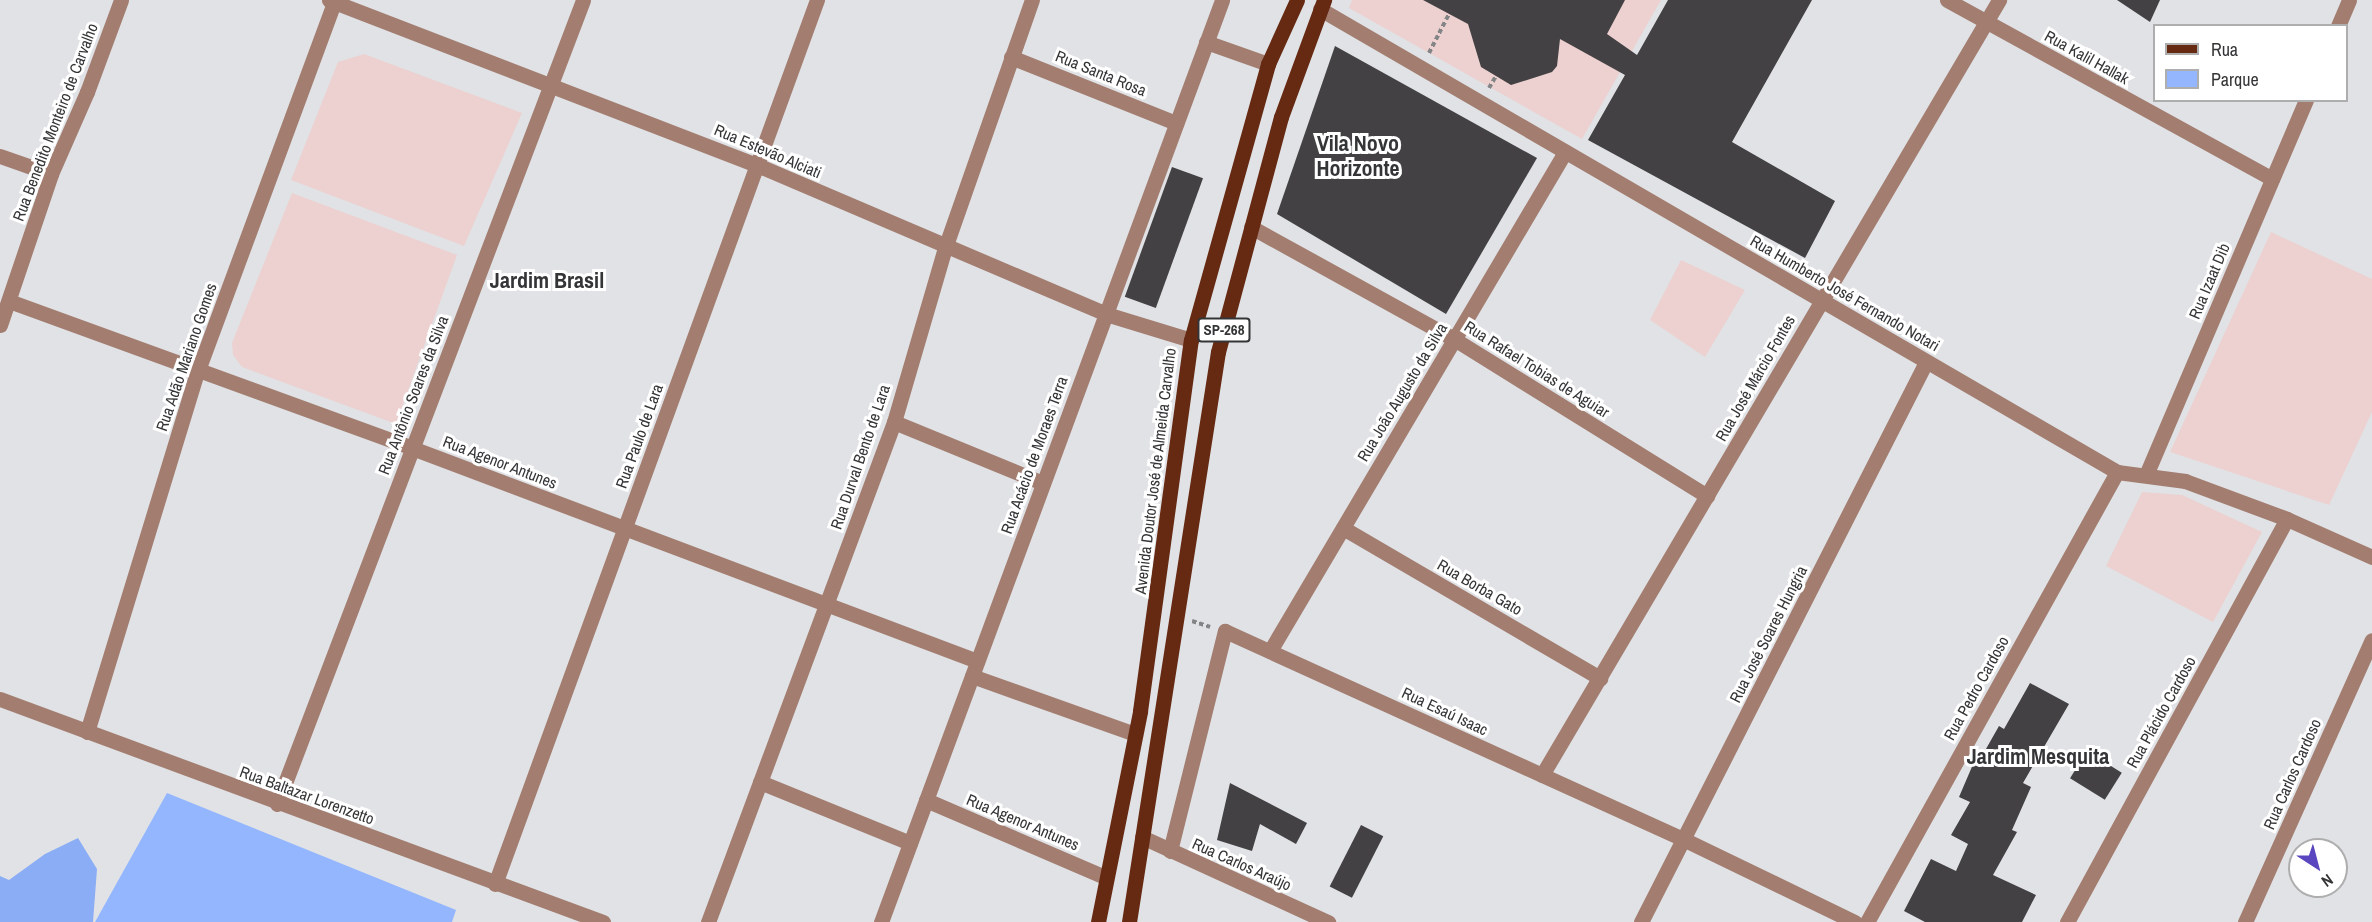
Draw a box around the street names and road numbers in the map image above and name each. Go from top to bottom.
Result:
street label: Rua Benedito Monteiro de Carvalho [8,21,102,223]
street label: Rua Kalil Hallak [2042,26,2132,88]
street label: Rua Santa Rosa [1053,46,1149,100]
street label: Rua Estevão Alciati [711,120,825,182]
street label: Rua Humberto José Fernando Notari [1747,231,1943,355]
street label: Rua Izaat Dib [2184,240,2234,322]
street label: Rua Adão Mariano Gomes [152,280,220,434]
street label: Rua José Márcio Fontes [1711,312,1799,444]
street label: Rua Antônio Soares da Silva [374,313,452,477]
street label: Rua Rafael Tobias de Aguiar [1460,316,1614,422]
road number: SP-268 [1197,318,1251,342]
street label: Rua João Augusto da Silva [1353,319,1451,465]
street label: Avenida Doutor José de Almeida Carvalho [1130,347,1180,595]
street label: Rua Acácio de Moraes Terra [996,373,1072,537]
street label: Rua Paulo de Lara [611,381,667,491]
street label: Rua Durval Bento de Lara [826,382,894,532]
street label: Rua Agenor Antunes [440,431,560,493]
street label: Rua Borba Gato [1434,555,1526,619]
street label: Rua José Soares Hungria [1725,562,1811,706]
street label: Rua Pedro Cardoso [1939,633,2013,743]
street label: Rua Plácido Cardoso [2122,653,2200,771]
street label: Rua Esaú Isaac [1399,683,1491,739]
street label: Rua Carlos Cardoso [2259,716,2325,832]
street label: Rua Baltazar Lorenzetto [237,762,377,828]
street label: Rua Agenor Antunes [963,789,1083,855]
street label: Rua Carlos Araújo [1189,833,1295,895]

